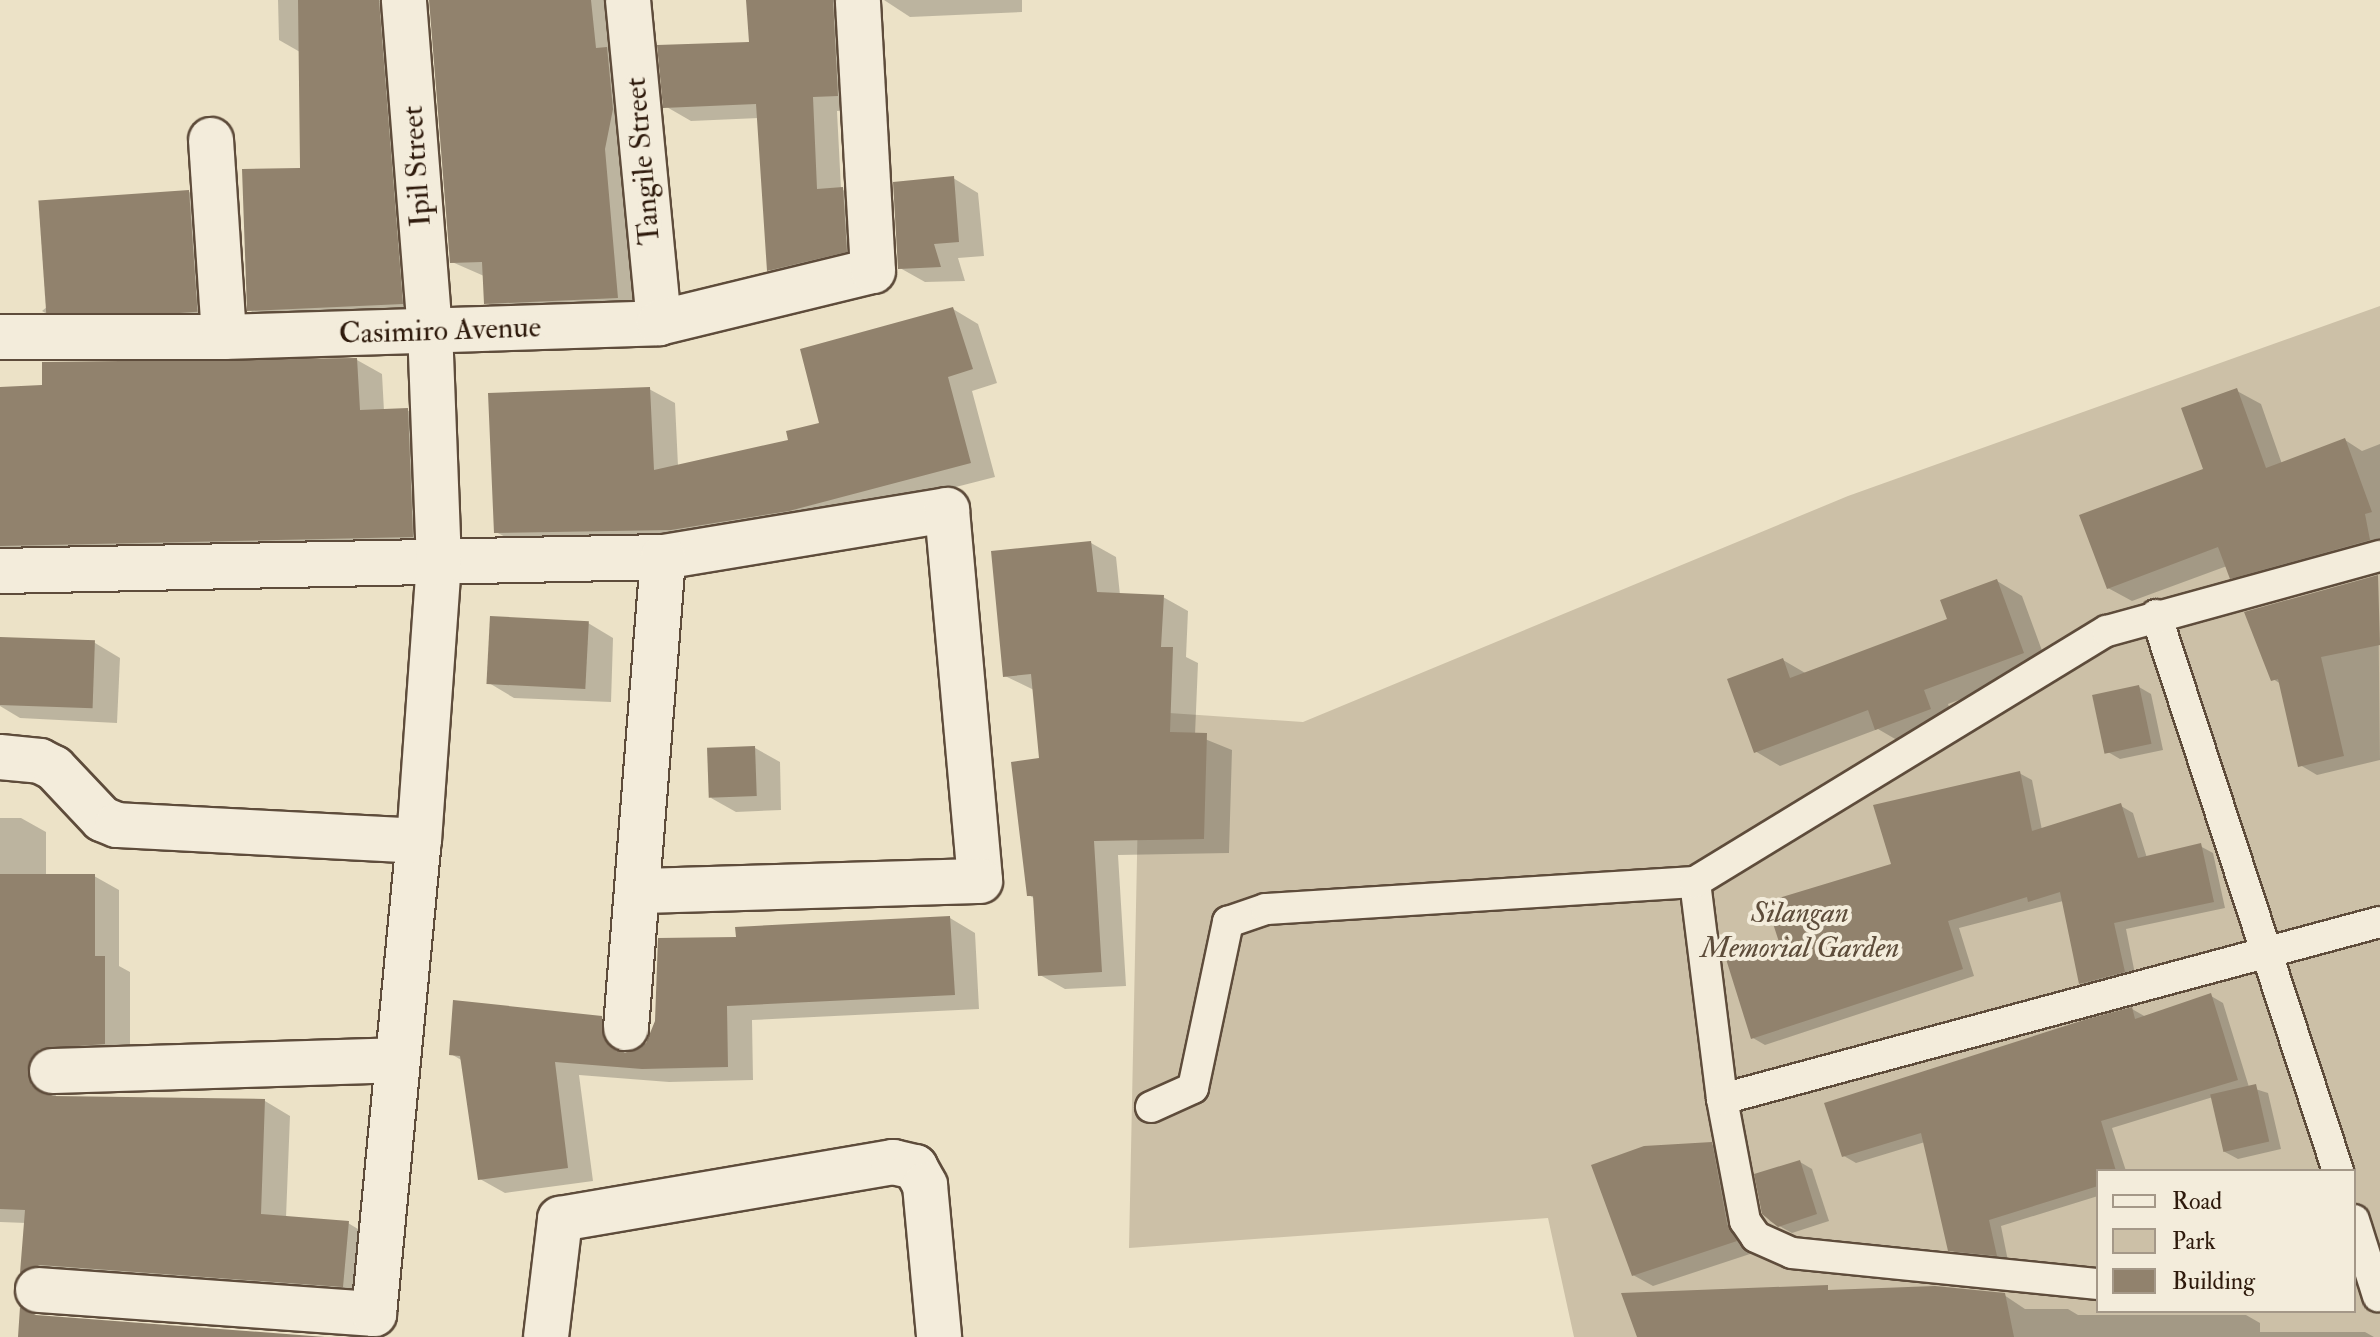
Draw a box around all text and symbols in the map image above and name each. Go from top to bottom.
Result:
street label: Tangile Street [618,76,668,246]
street label: Ipil Street [395,104,439,228]
street label: Casimiro Avenue [338,309,542,353]
park label: Silangan Memorial Garden [1701,895,1899,966]
legend [2096,1169,2356,1313]
text: Road [2172,1186,2222,1217]
text: Park [2172,1226,2216,1257]
text: Building [2172,1266,2255,1297]

